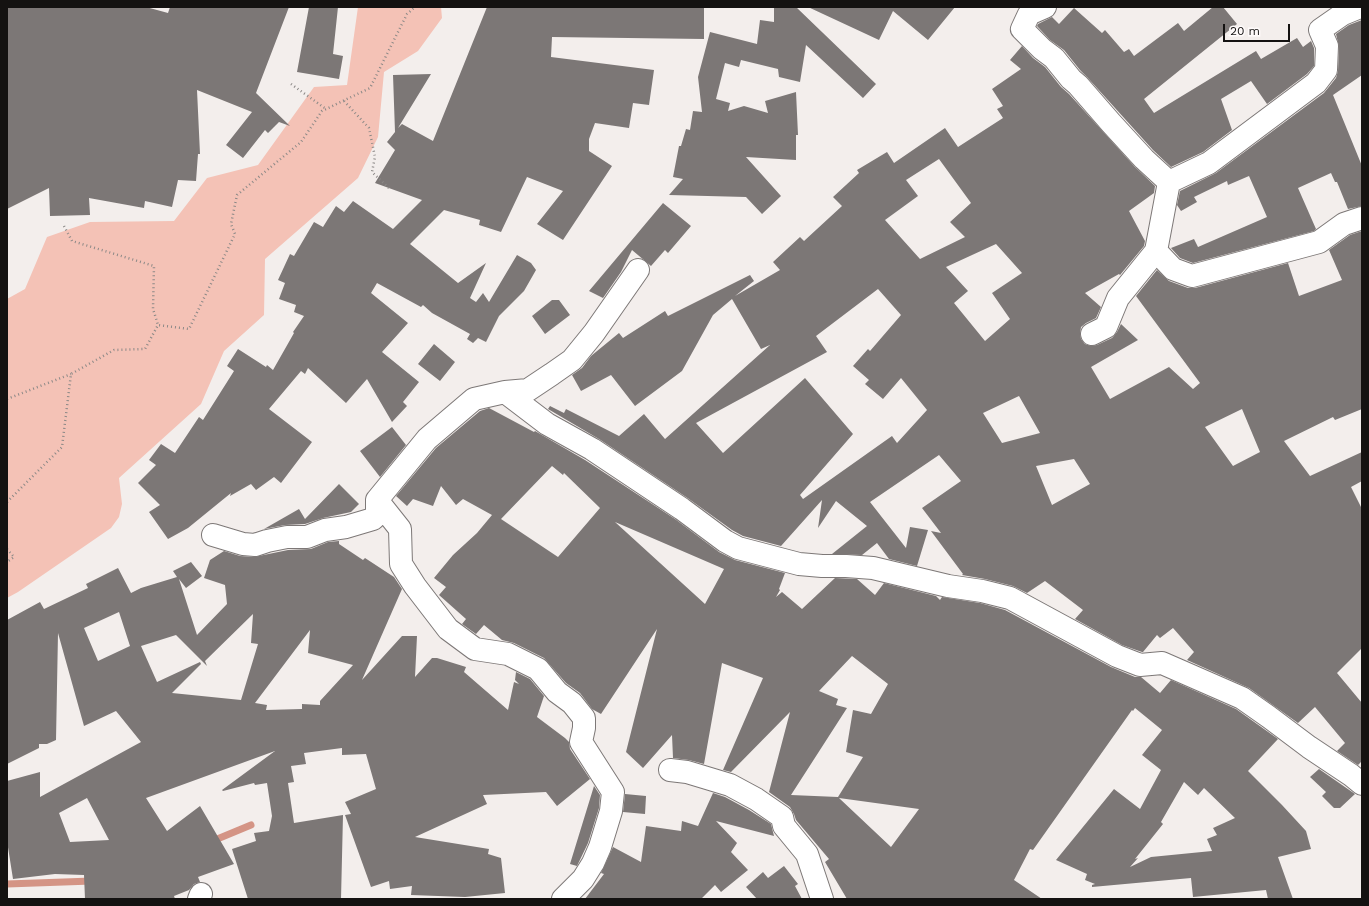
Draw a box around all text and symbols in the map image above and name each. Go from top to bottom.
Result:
scale bar [1225,16,1292,42]
text: 20 m [1230,24,1260,38]

